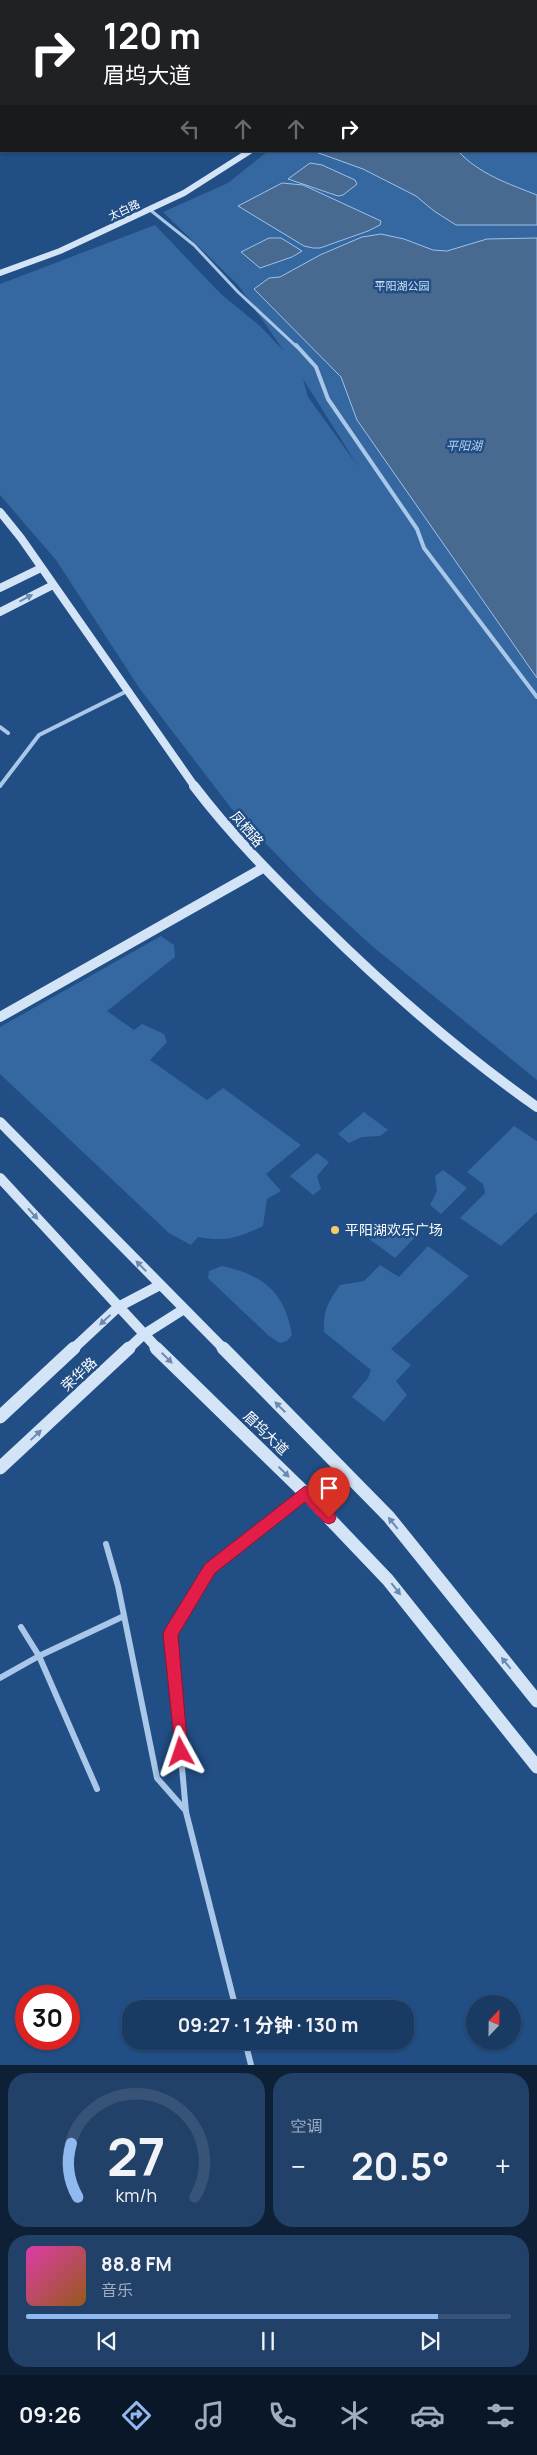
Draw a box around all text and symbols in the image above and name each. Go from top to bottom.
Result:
text: 120 m [103,12,201,60]
icon: right [20,20,85,85]
text: 眉坞大道 [103,60,191,90]
icon: left [176,115,204,143]
icon: ahead [229,115,257,143]
icon: ahead [282,115,310,143]
icon: right [335,115,363,143]
street label: 太白路 [106,196,142,223]
park label: 平阳湖公园 [375,278,430,293]
water label: 平阳湖 [446,437,484,454]
one-way arrow [19,594,34,602]
street label: 凤栖路 [226,807,268,851]
one-way arrow [27,1207,39,1219]
place label: 平阳湖欢乐广场 [345,1220,443,1239]
marker: 平阳湖欢乐广场 [329,1224,341,1236]
one-way arrow [136,1260,148,1272]
one-way arrow [99,1314,111,1326]
street label: 荣华路 [57,1352,100,1395]
one-way arrow [161,1352,173,1364]
one-way arrow [274,1401,286,1413]
street label: 眉坞大道 [240,1406,293,1459]
one-way arrow [29,1429,41,1441]
one-way arrow [277,1466,289,1478]
pin [308,1467,350,1518]
icon: arrive [315,1474,343,1502]
one-way arrow [388,1517,399,1530]
one-way arrow [390,1582,401,1595]
one-way arrow [501,1657,512,1670]
position arrow [154,1725,206,1777]
speed limit sign: 30 [15,1985,80,2050]
north arrow [466,1995,521,2050]
map controls [466,1995,521,2050]
text: 09:27 · 1 分钟 · 130 m [178,2012,358,2038]
text: 空调 [291,2115,323,2137]
text: 27 [107,2121,166,2192]
text: 20.5° [351,2139,450,2191]
text: − [291,2147,306,2185]
text: + [495,2147,511,2185]
text: km/h [115,2183,157,2207]
text: 88.8 FM [101,2251,172,2277]
text: 音乐 [101,2279,133,2301]
icon: previous [93,2327,121,2355]
icon: pause [254,2327,282,2355]
icon: next [416,2327,444,2355]
icon: directions [119,2398,154,2433]
icon: music [192,2398,227,2433]
icon: phone [265,2398,300,2433]
icon: climate [337,2398,372,2433]
icon: car [410,2398,445,2433]
icon: filters [483,2398,518,2433]
text: 09:26 [19,2400,81,2430]

